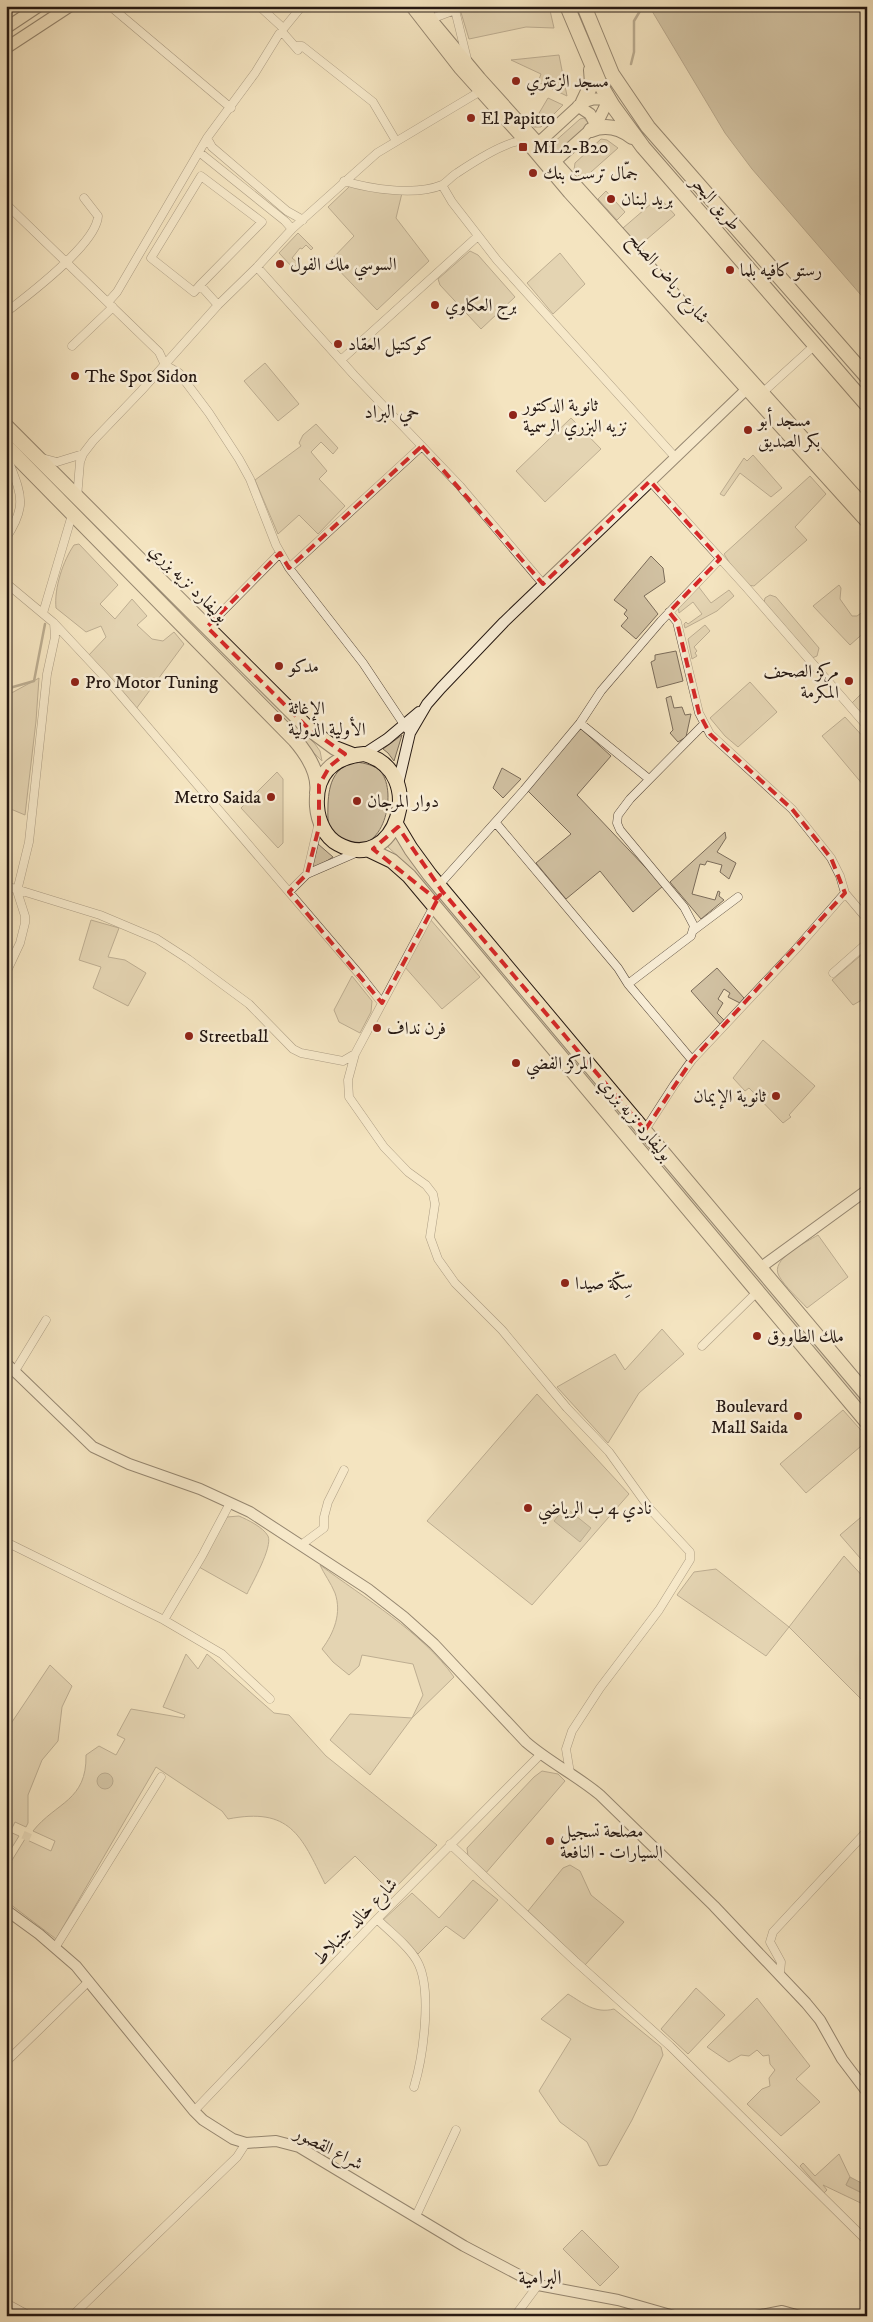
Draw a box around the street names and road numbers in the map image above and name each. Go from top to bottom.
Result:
street label: طريق البحر [684,170,745,236]
street label: شارع رياض الصلح [620,229,714,331]
street label: بوليفارد نزيه بزري [142,540,232,630]
street label: بوليفارد نزيه بزري [591,1073,677,1168]
street label: شارع خالد جنبلاط [309,1874,405,1972]
street label: شراع القصور [287,2121,366,2178]

